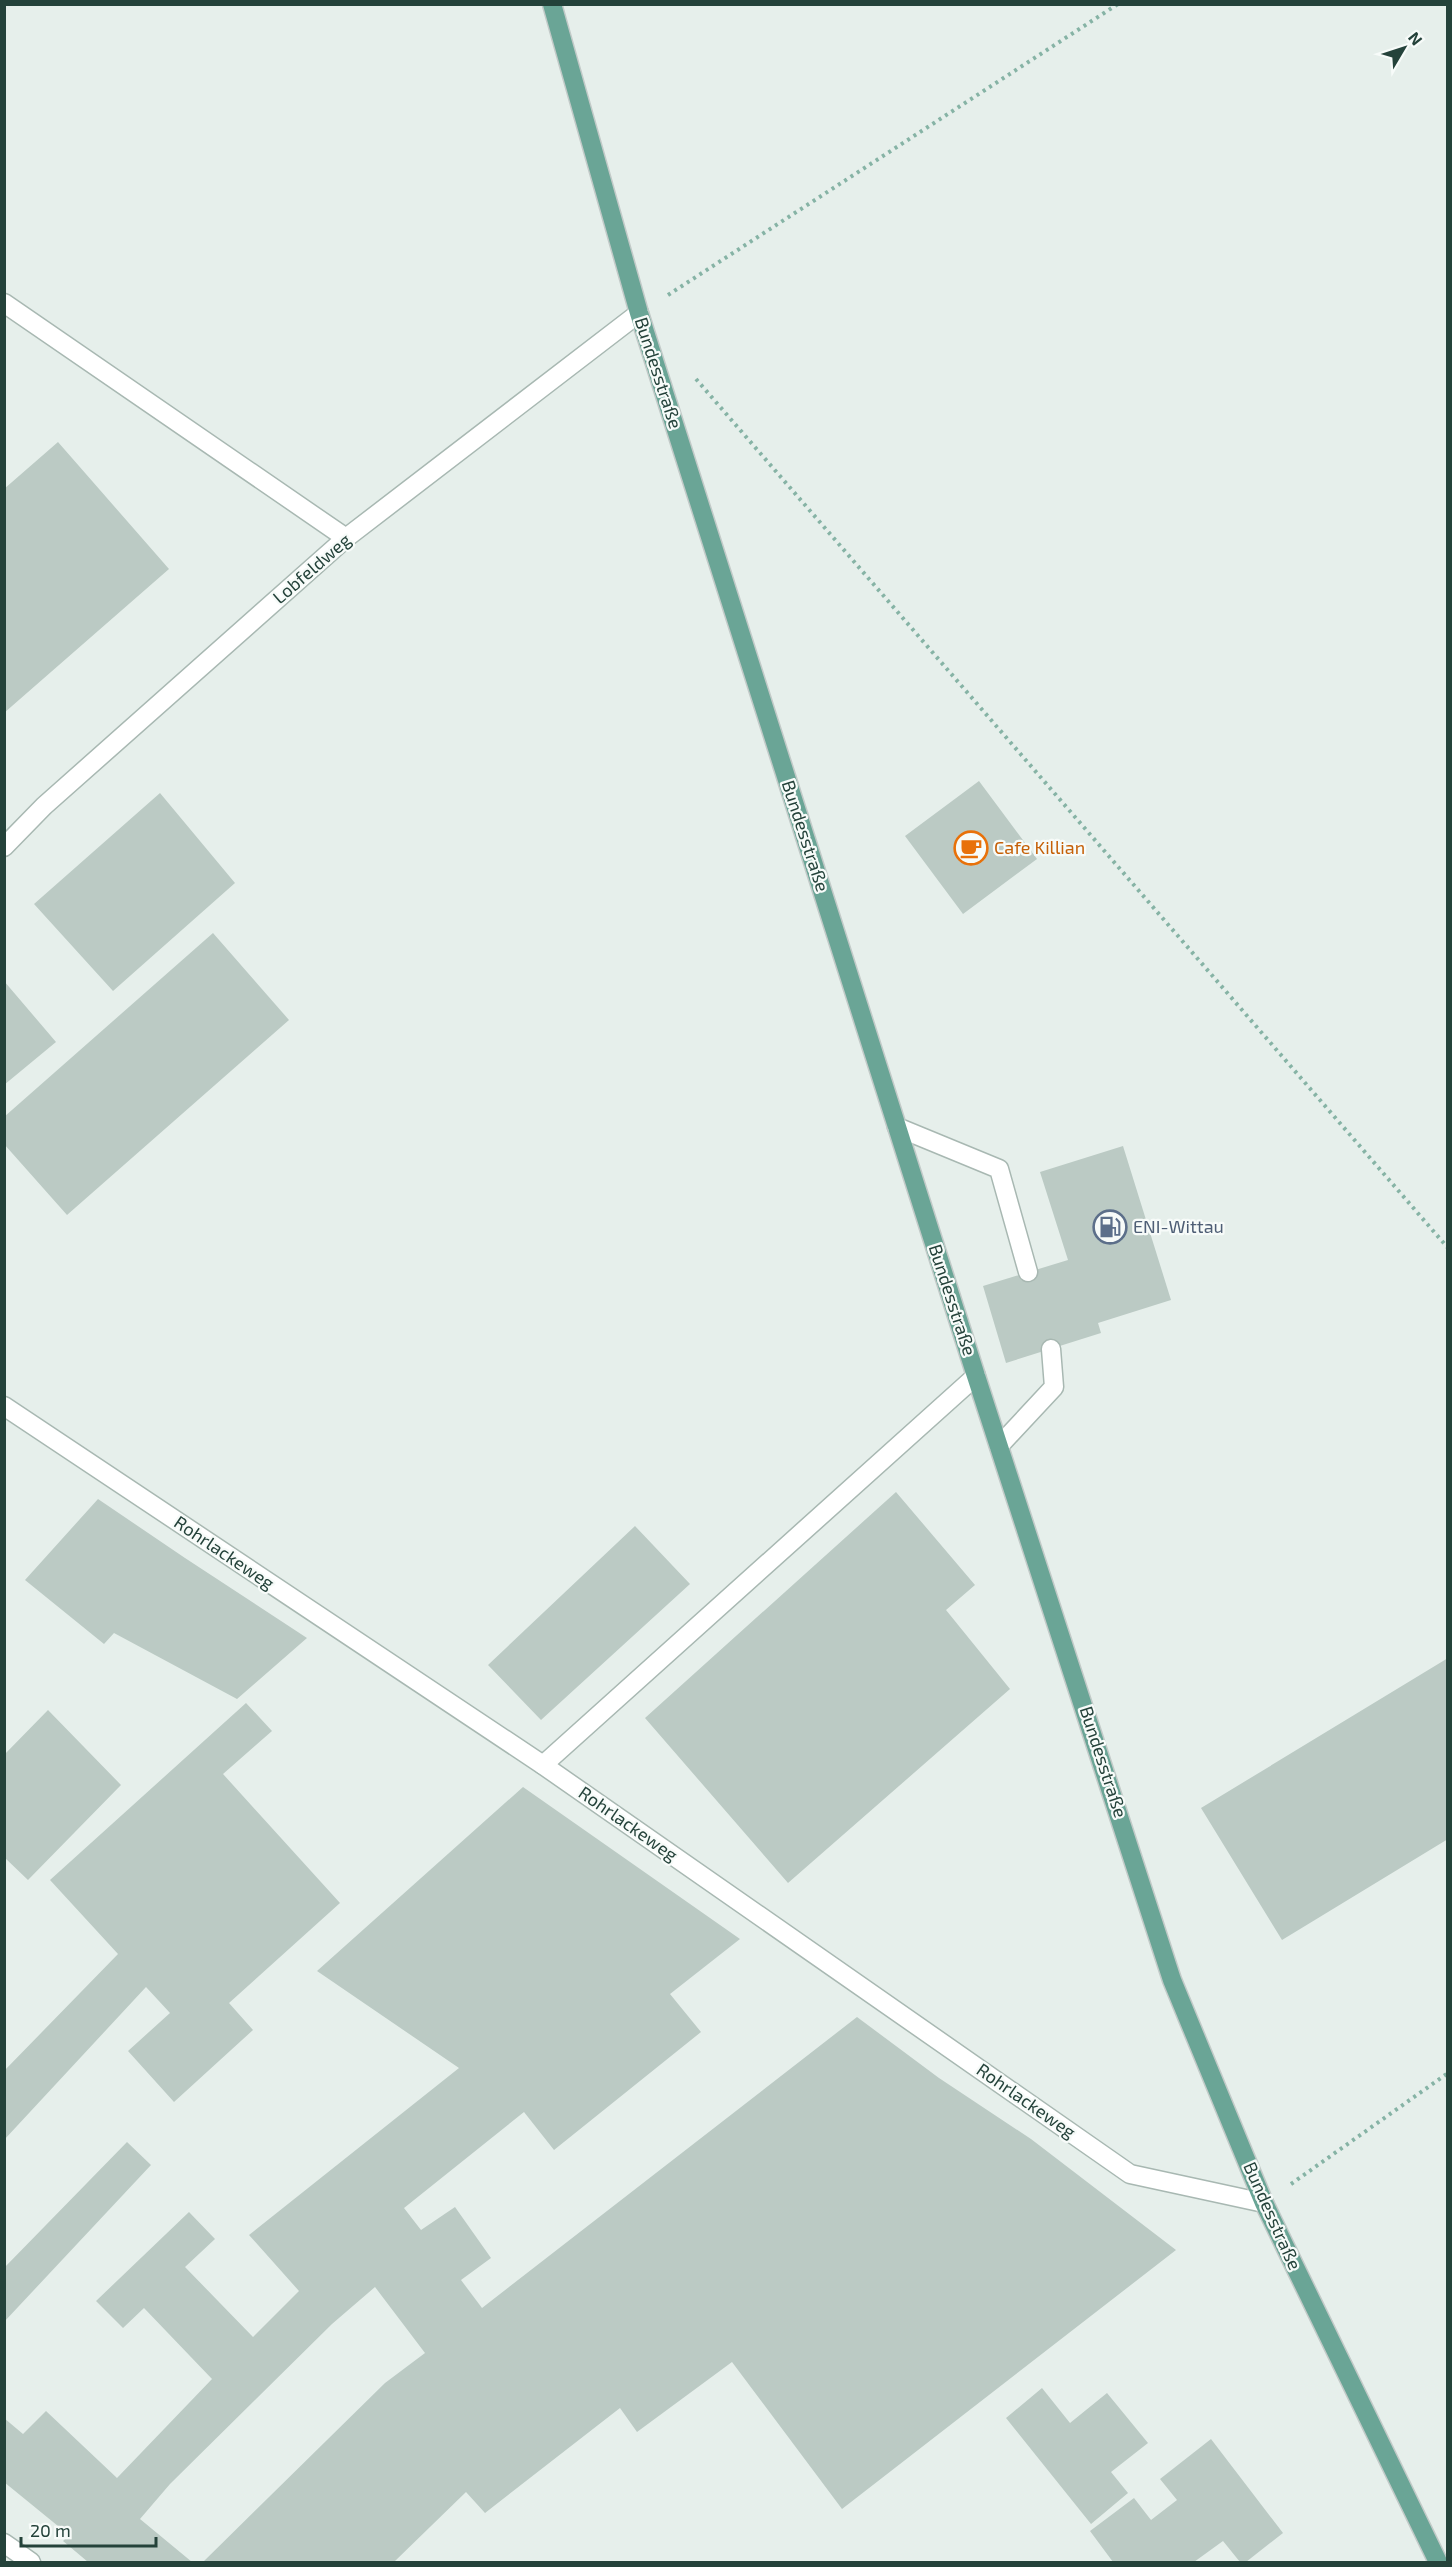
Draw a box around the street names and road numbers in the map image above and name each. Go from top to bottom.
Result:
street label: Bundesstraße [631,314,687,431]
street label: Lobfeldweg [268,528,355,608]
street label: Bundesstraße [778,777,834,894]
street label: Bundesstraße [925,1241,981,1358]
street label: Rohrlackeweg [170,1511,279,1594]
street label: Bundesstraße [1076,1703,1132,1820]
street label: Rohrlackeweg [575,1781,682,1865]
street label: Rohrlackeweg [973,2058,1080,2142]
street label: Bundesstraße [1239,2158,1307,2273]

